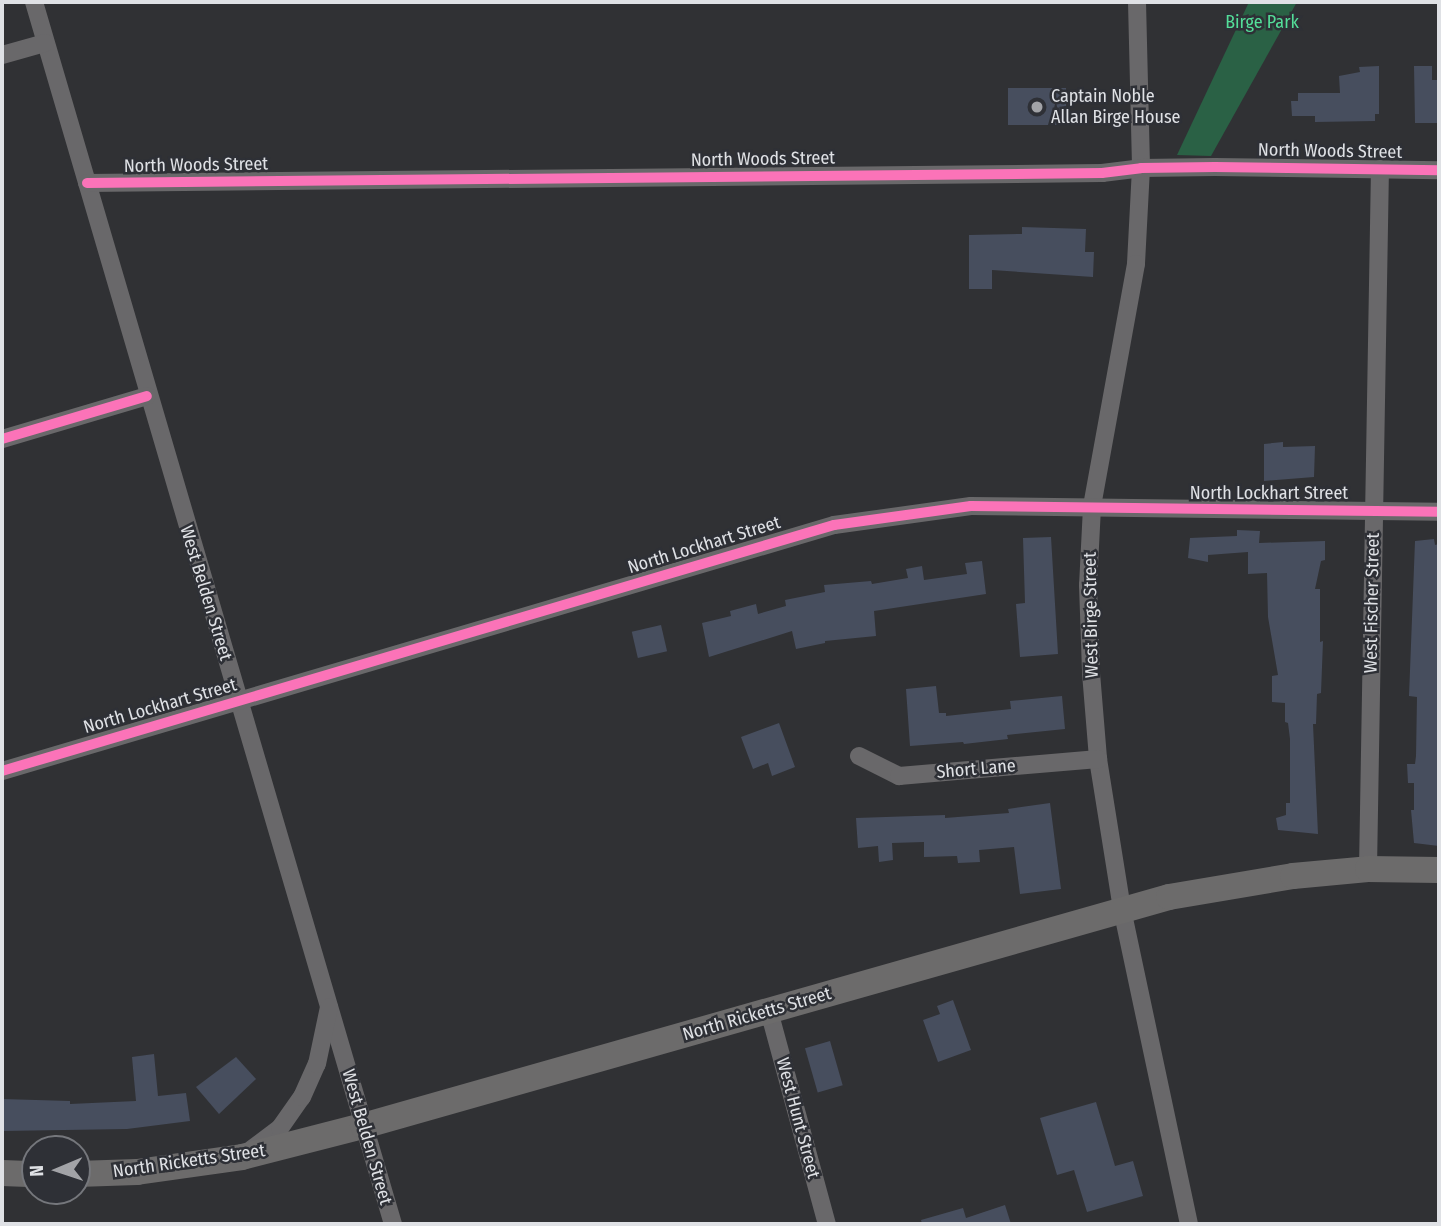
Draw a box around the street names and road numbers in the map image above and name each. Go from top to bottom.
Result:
street label: North Woods Street [1258,139,1402,163]
street label: North Woods Street [691,147,835,171]
street label: North Woods Street [124,153,268,177]
street label: North Lockhart Street [1190,482,1348,504]
street label: North Lockhart Street [625,512,783,578]
street label: West Belden Street [175,523,237,663]
street label: West Fischer Street [1360,533,1384,673]
street label: West Birge Street [1079,552,1103,678]
street label: North Lockhart Street [81,674,239,738]
street label: Short Lane [936,755,1016,783]
street label: North Ricketts Street [680,982,834,1046]
street label: West Hunt Street [771,1055,825,1181]
street label: West Belden Street [337,1067,397,1207]
street label: North Ricketts Street [112,1140,266,1182]

